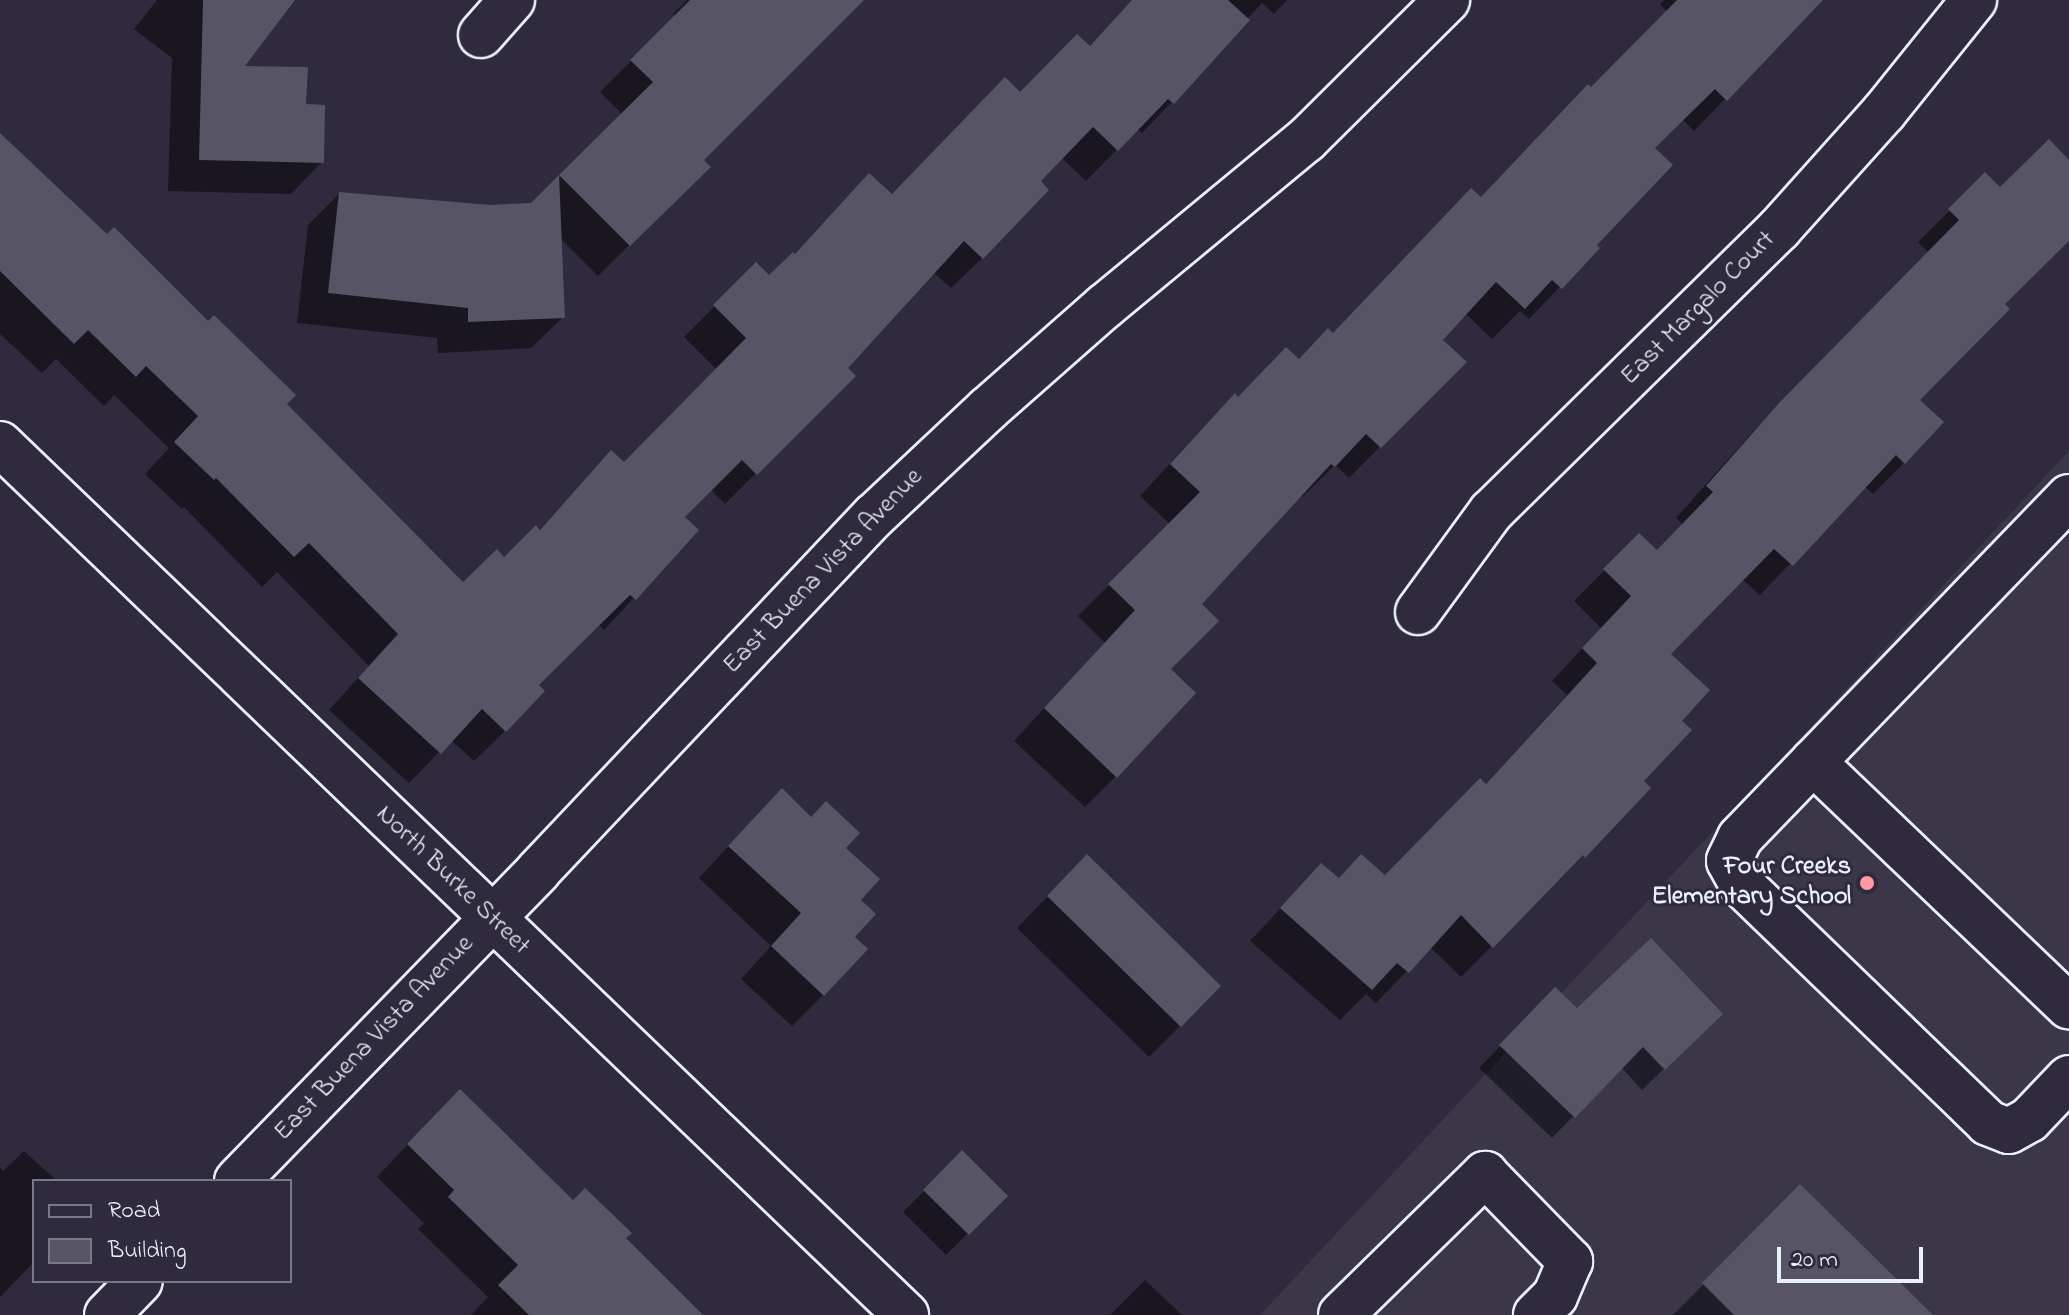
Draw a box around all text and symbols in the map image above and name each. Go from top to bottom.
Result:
street label: East Margalo Court [1615,225,1783,393]
street label: East Buena Vista Avenue [718,463,930,681]
street label: North Burke Street [368,800,536,962]
place label: Four Creeks Elementary School [1652,852,1851,914]
marker: Four Creeks Elementary School [1858,874,1876,892]
street label: East Buena Vista Avenue [269,930,481,1148]
legend [32,1179,292,1283]
text: Road [108,1194,160,1229]
scale bar [1781,1231,1927,1281]
text: Building [108,1234,187,1269]
text: 20 m [1791,1243,1838,1278]

